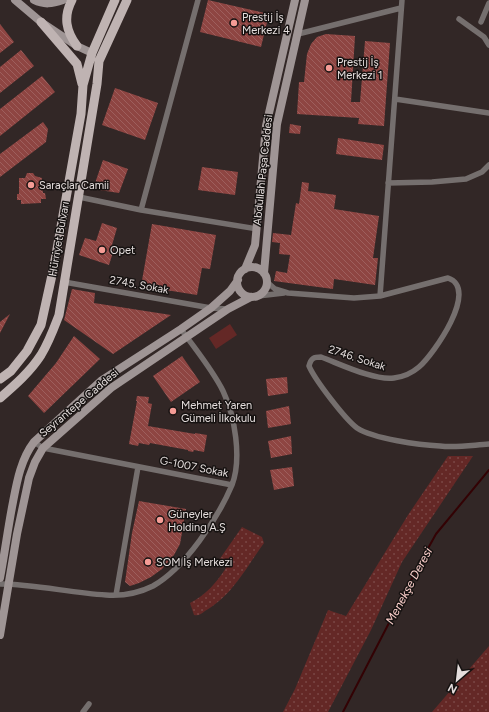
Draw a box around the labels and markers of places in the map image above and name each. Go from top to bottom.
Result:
place label: Prestij İş Merkezi 4 [242,11,290,37]
marker: Prestij İş Merkezi 4 [229,18,239,28]
place label: Prestij İş Merkezi 1 [337,56,382,82]
marker: Prestij İş Merkezi 1 [324,63,334,73]
place label: Saraçlar Camii [39,179,109,192]
marker: Saraçlar Camii [26,180,36,190]
place label: Opet [110,244,135,257]
marker: Opet [97,245,107,255]
place label: Mehmet Yaren Gümeli İlkokulu [181,399,256,425]
marker: Mehmet Yaren Gümeli İlkokulu [168,406,178,416]
place label: Güneyler Holding A.Ş [168,508,226,534]
marker: Güneyler Holding A.Ş [155,515,165,525]
place label: SOM İş Merkezi [156,556,232,569]
marker: SOM İş Merkezi [143,557,153,567]

